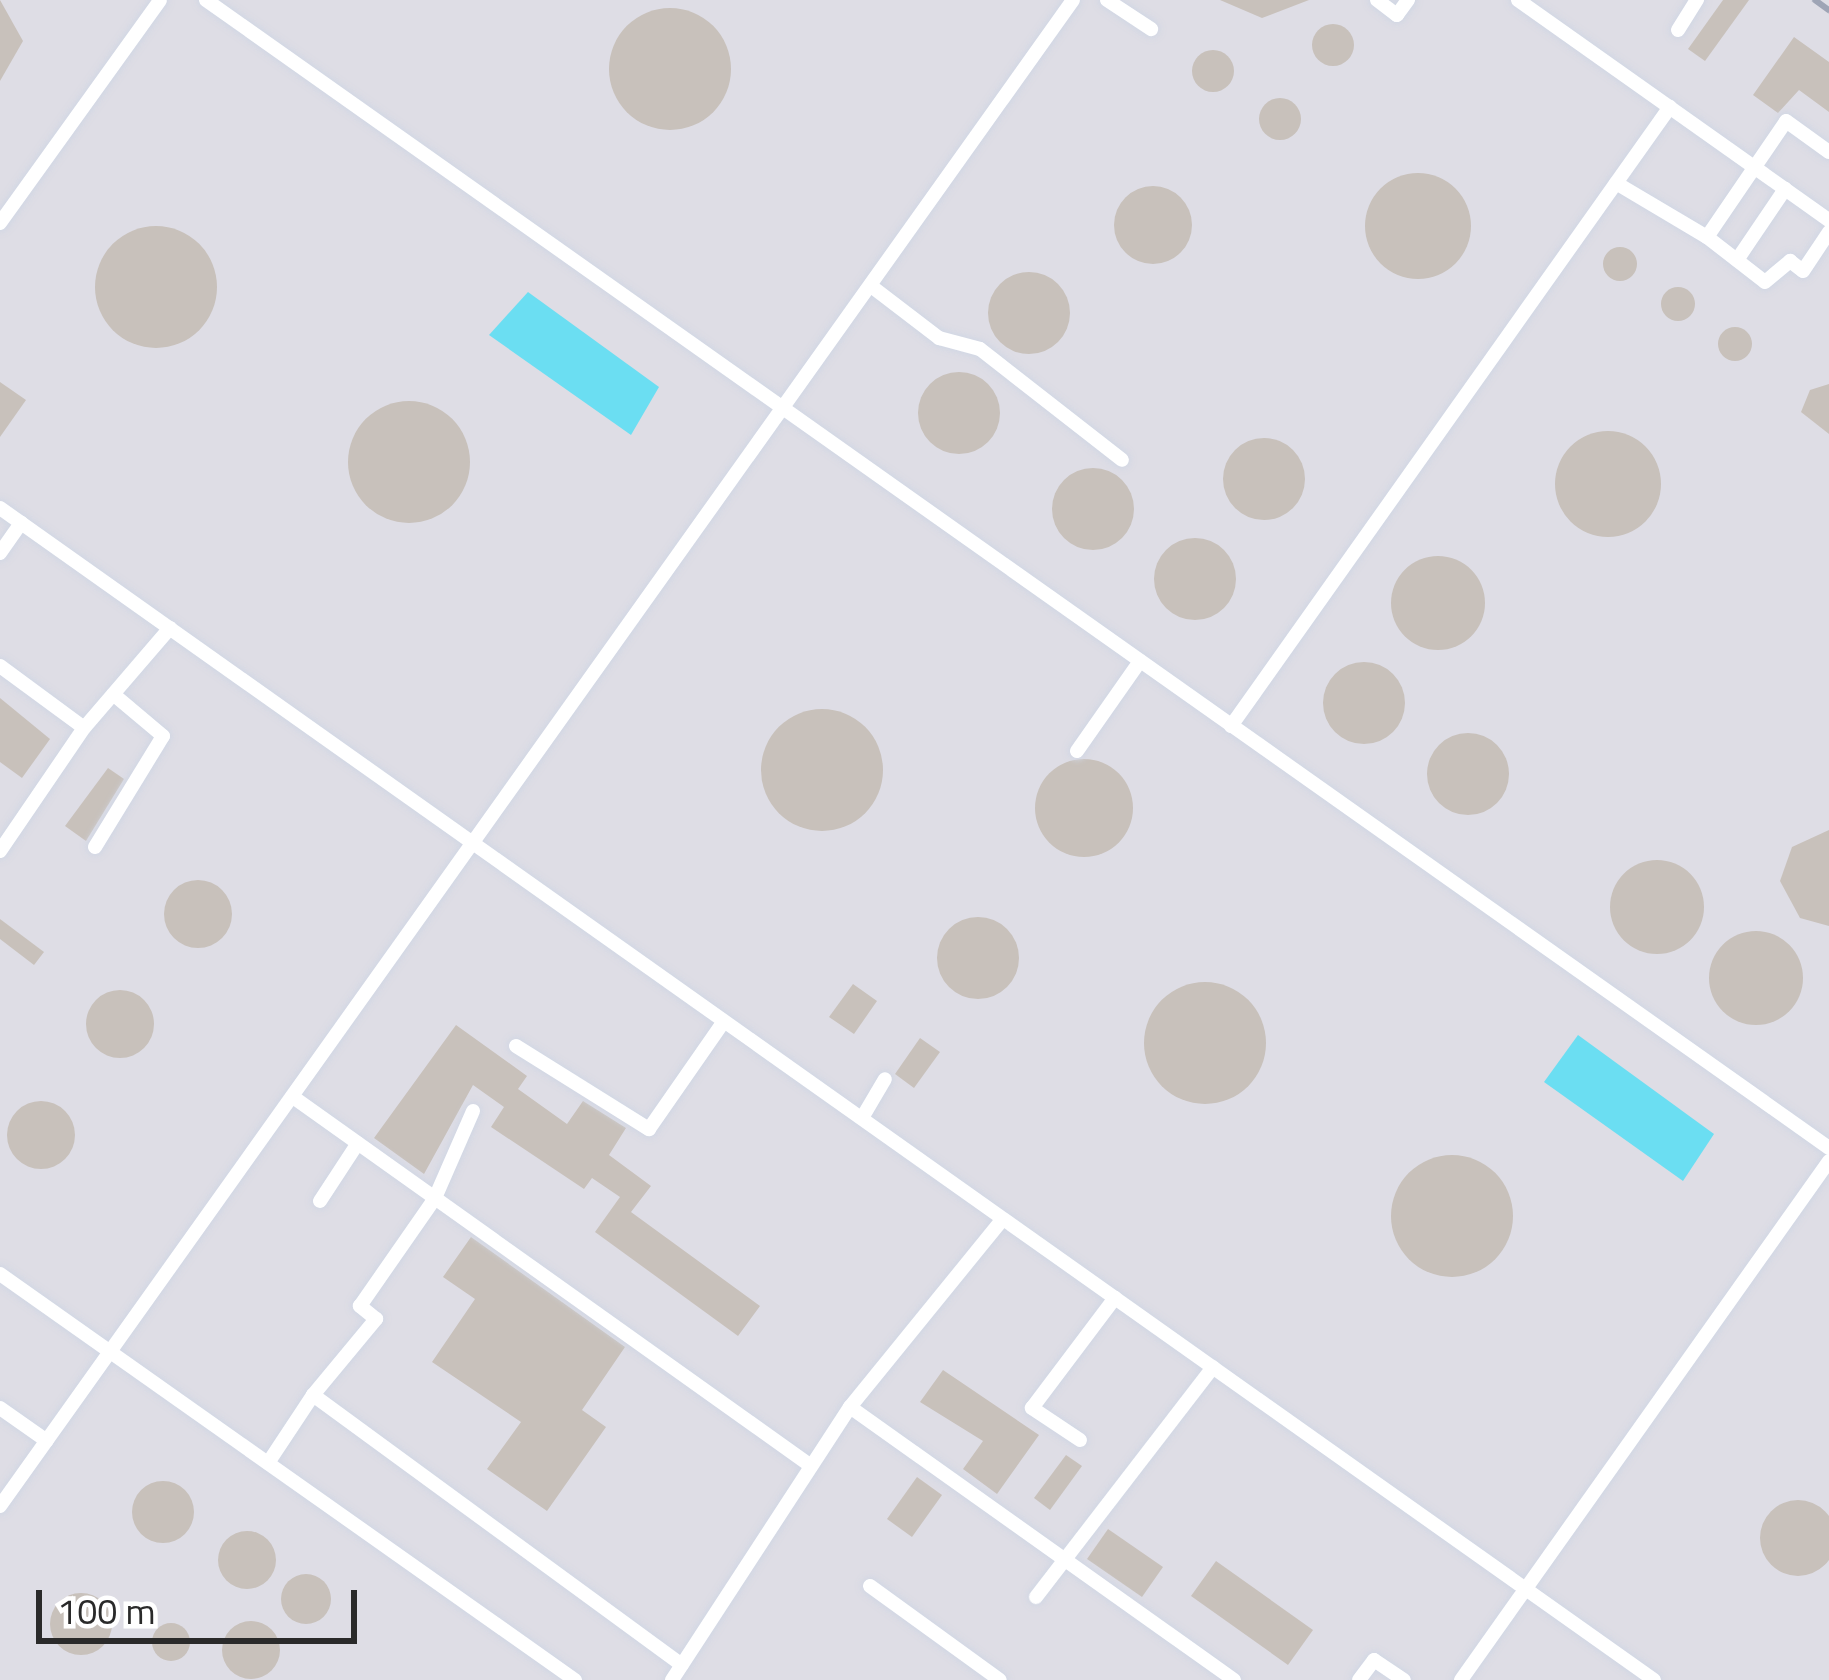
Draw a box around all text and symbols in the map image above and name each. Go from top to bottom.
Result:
scale bar [42,1566,363,1640]
text: 100 m [57,1583,156,1638]

